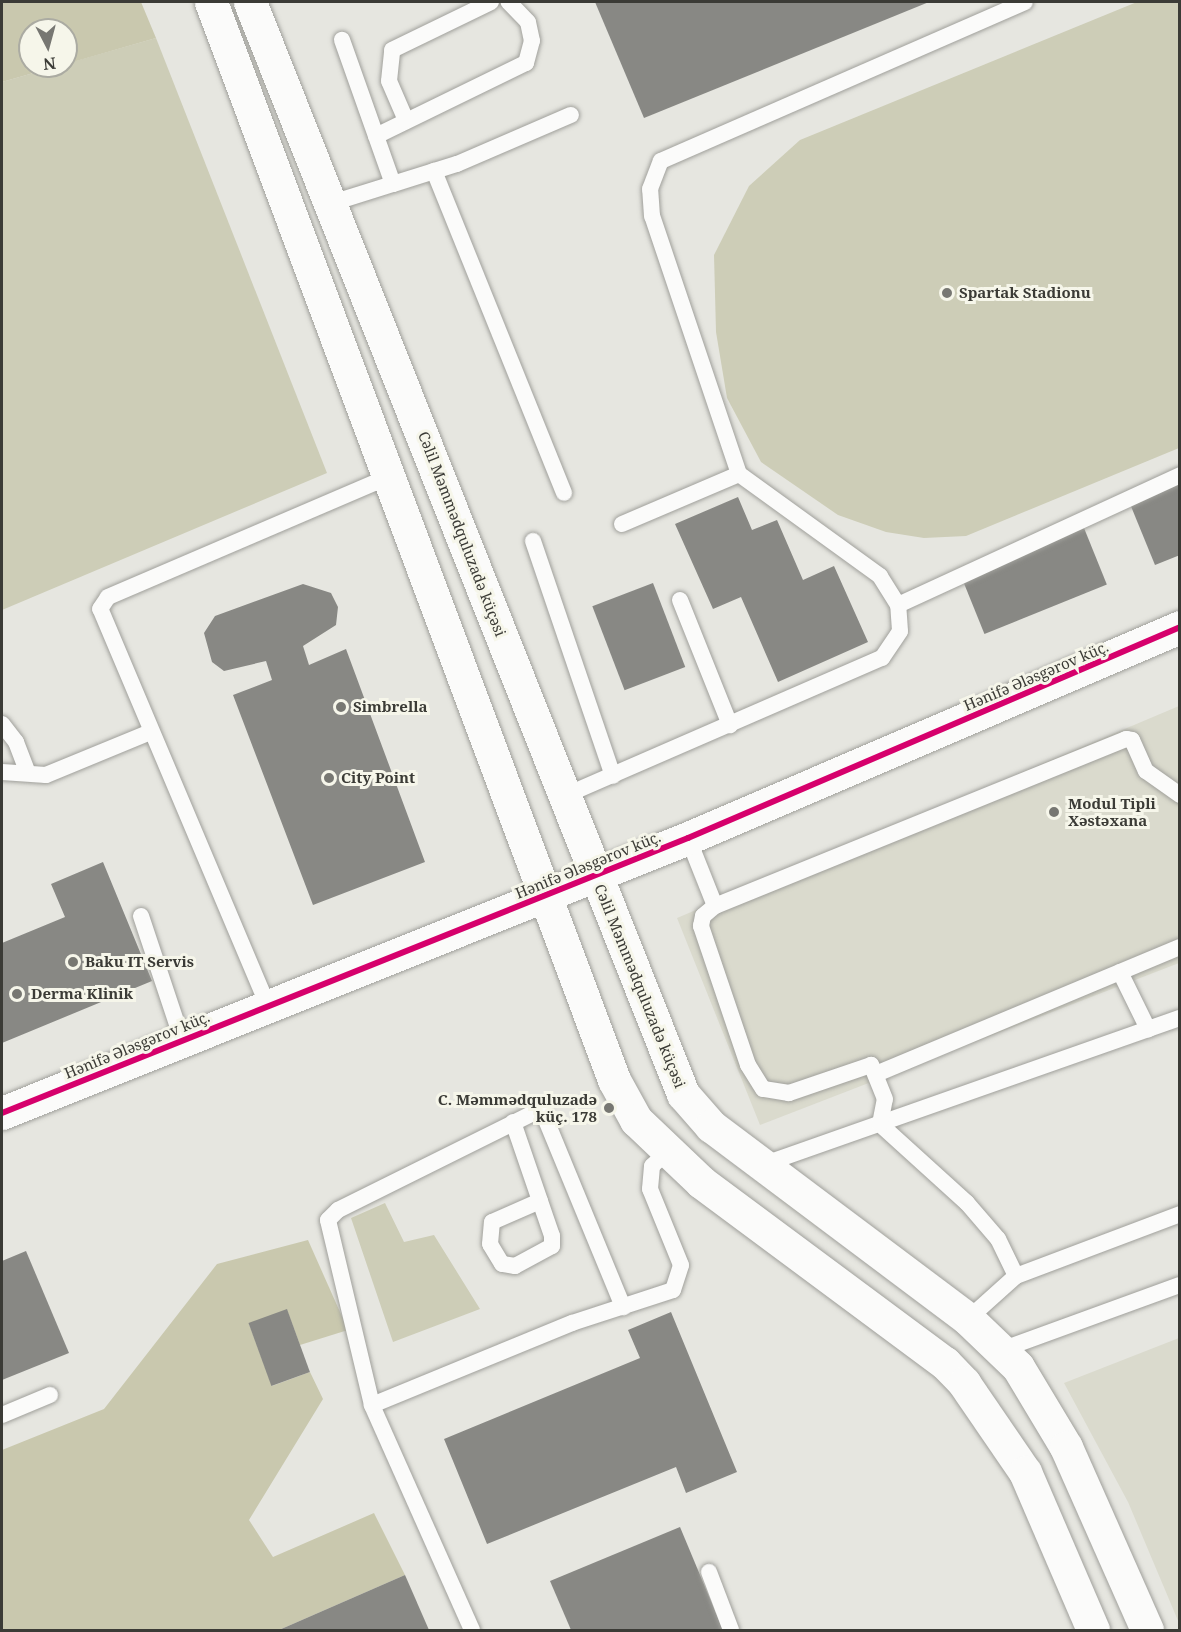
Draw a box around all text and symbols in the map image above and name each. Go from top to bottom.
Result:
north arrow [18,18,78,78]
text: N [42,52,57,76]
place label: Spartak Stadionu [959,284,1091,302]
marker: Spartak Stadionu [940,286,954,300]
street label: Cəlil Məmmədquluzadə küçəsi [414,429,510,639]
street label: Hənifə Ələsgərov küç. [961,637,1111,715]
place label: Simbrella [353,698,427,716]
marker: Simbrella [334,700,348,714]
place label: City Point [341,769,415,787]
marker: City Point [322,771,336,785]
place label: Modul Tipli Xəstəxana [1068,794,1156,829]
marker: Modul Tipli Xəstəxana [1045,803,1063,821]
street label: Hənifə Ələsgərov küç. [513,828,663,902]
street label: Cəlil Məmmədquluzadə küçəsi [591,881,689,1091]
place label: Baku IT Servis [85,953,194,971]
marker: Baku IT Servis [66,955,80,969]
marker: Derma Klinik [8,985,26,1003]
place label: Derma Klinik [31,985,133,1003]
street label: Hənifə Ələsgərov küç. [62,1008,212,1082]
place label: C. Məmmədquluzadə küç. 178 [438,1090,597,1125]
marker: C. Məmmədquluzadə küç. 178 [602,1101,616,1115]

